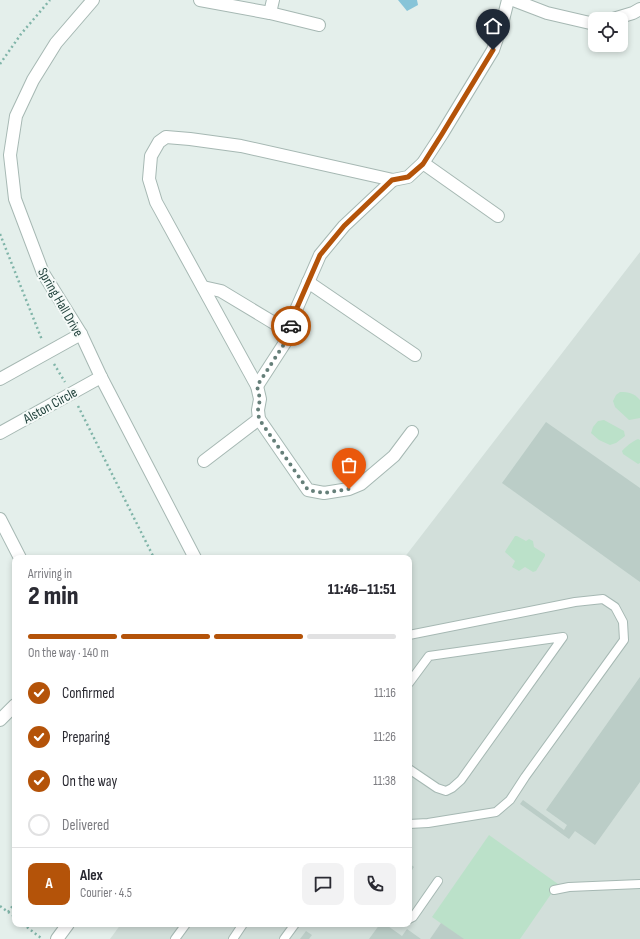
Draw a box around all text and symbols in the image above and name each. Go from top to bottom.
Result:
pin [476,9,510,50]
map controls [588,12,628,52]
button: locate [588,12,628,52]
icon: home [482,15,504,37]
street label: Spring Hall Drive [34,265,87,340]
courier [271,306,311,346]
icon: car [280,315,302,337]
street label: Alston Circle [19,384,80,428]
pin [332,448,366,489]
icon: bag [338,454,360,476]
text: Arriving in [28,566,72,582]
text: 11:46–11:51 [328,580,396,599]
text: 2 min [28,581,78,612]
text: On the way · 140 m [28,645,109,661]
icon: check [28,682,50,704]
text: Confirmed [62,684,115,703]
text: 11:16 [374,685,396,701]
icon: check [28,726,50,748]
text: Preparing [62,728,110,747]
text: 11:26 [373,729,396,745]
icon: check [28,770,50,792]
text: On the way [62,772,117,791]
text: 11:38 [373,773,396,789]
text: Delivered [62,816,109,835]
button: chat [302,863,344,905]
button: phone [354,863,396,905]
text: Alex [80,866,103,885]
text: A [45,874,53,893]
text: Courier · 4.5 [80,885,132,901]

